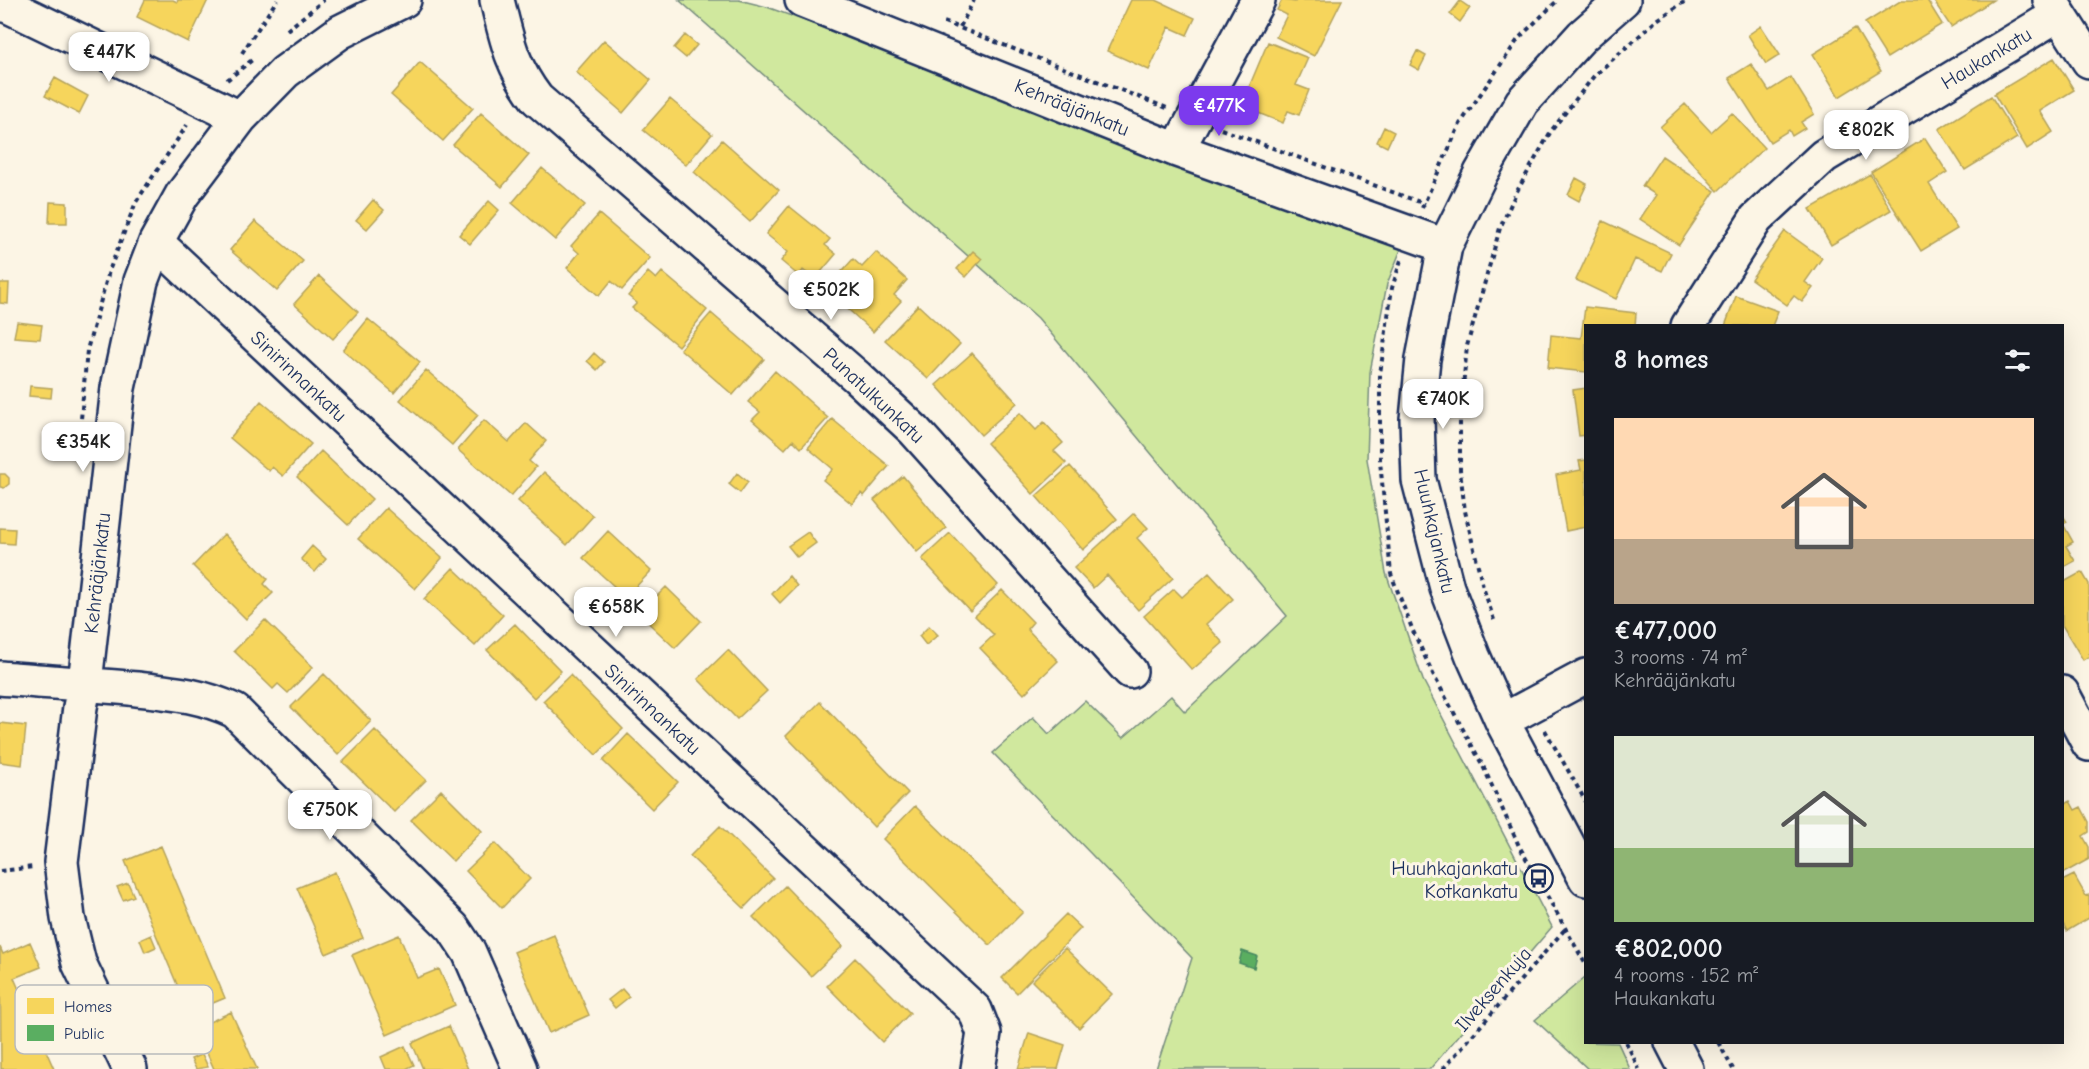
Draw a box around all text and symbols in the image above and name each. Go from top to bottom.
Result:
street label: Haukankatu [1937,23,2036,94]
pin: €447K [67,32,151,83]
text: €447K [83,40,135,63]
street label: Kehrääjänkatu [1011,74,1132,141]
pin: €477K [1177,86,1261,137]
text: €477K [1193,94,1245,117]
pin: €802K [1824,110,1908,161]
text: €802K [1838,118,1894,141]
pin: €502K [789,270,873,321]
text: €502K [802,278,860,301]
street label: Sinirinnankatu [246,326,351,427]
street label: Punatulkunkatu [818,343,929,448]
icon: filters [2001,344,2034,377]
text: 8 homes [1614,345,1708,375]
pin: €740K [1401,379,1485,430]
text: €740K [1416,387,1470,410]
pin: €354K [41,422,125,473]
text: €354K [56,430,110,453]
icon: home [1770,457,1878,565]
street label: Huuhkajankatu [1409,467,1460,595]
street label: Kehrääjänkatu [80,511,115,635]
pin: €658K [574,587,658,638]
text: €658K [588,595,644,618]
text: €477,000 [1614,616,1717,646]
text: 3 rooms · 74 m² [1614,646,1747,669]
street label: Sinirinnankatu [600,659,705,760]
text: Kehrääjänkatu [1614,669,1736,692]
icon: home [1770,775,1878,883]
pin: €750K [288,790,372,841]
text: €750K [302,798,358,821]
place label: Huuhkajankatu Kotkankatu [1391,857,1518,903]
bus stop icon: Huuhkajankatu Kotkankatu [1523,863,1555,895]
text: €802,000 [1614,934,1723,964]
street label: Ilveksenkuja [1451,942,1536,1036]
text: 4 rooms · 152 m² [1614,964,1758,987]
legend [15,985,213,1054]
text: Haukankatu [1614,987,1715,1010]
text: Homes [64,998,112,1016]
text: Public [64,1025,105,1043]

